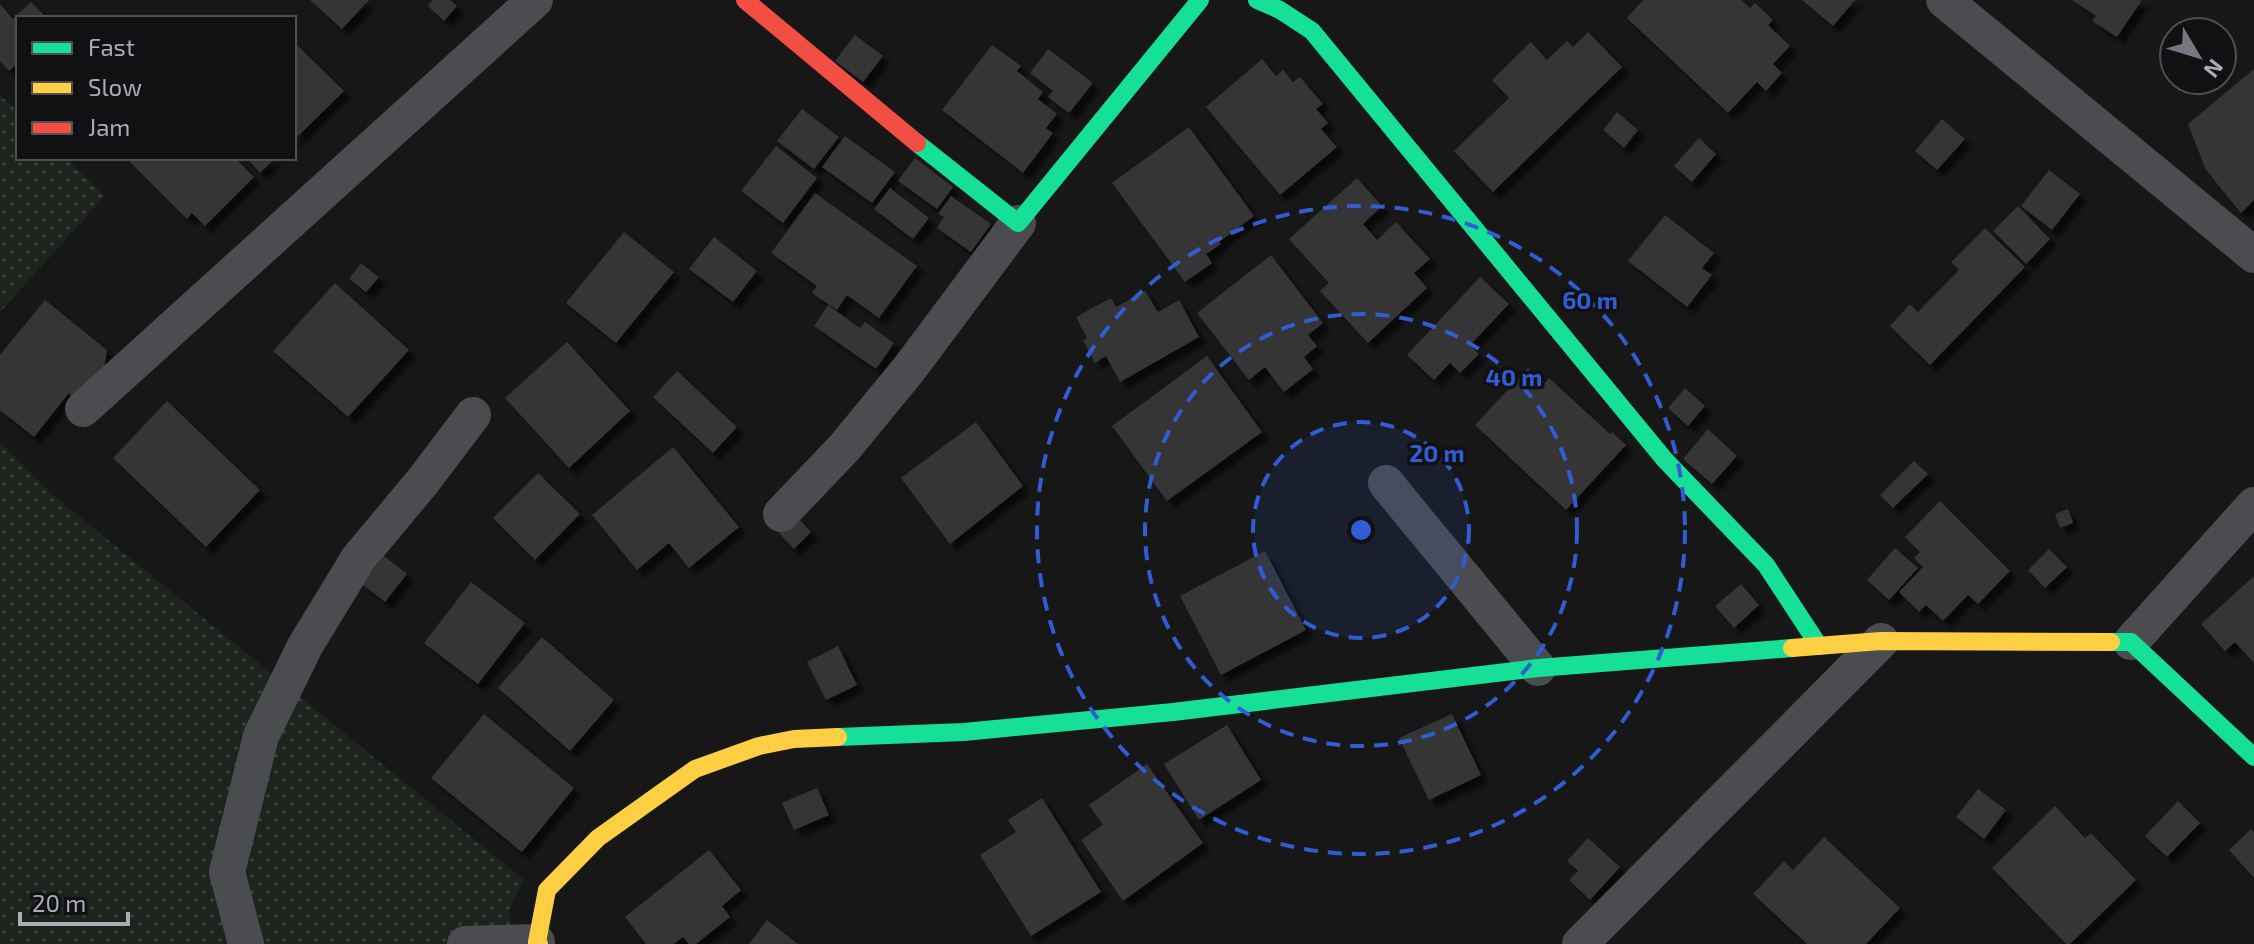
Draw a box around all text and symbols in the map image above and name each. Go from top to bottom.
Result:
legend [16,16,296,160]
north arrow [2158,16,2238,96]
text: Fast [88,32,135,61]
text: N [2199,55,2230,83]
text: Slow [88,72,142,101]
text: Jam [88,112,130,141]
text: 60 m [1562,285,1618,314]
text: 40 m [1486,362,1542,391]
text: 20 m [1409,438,1465,467]
centre of rings [1347,516,1375,544]
scale bar [20,876,128,926]
text: 20 m [32,888,86,917]

